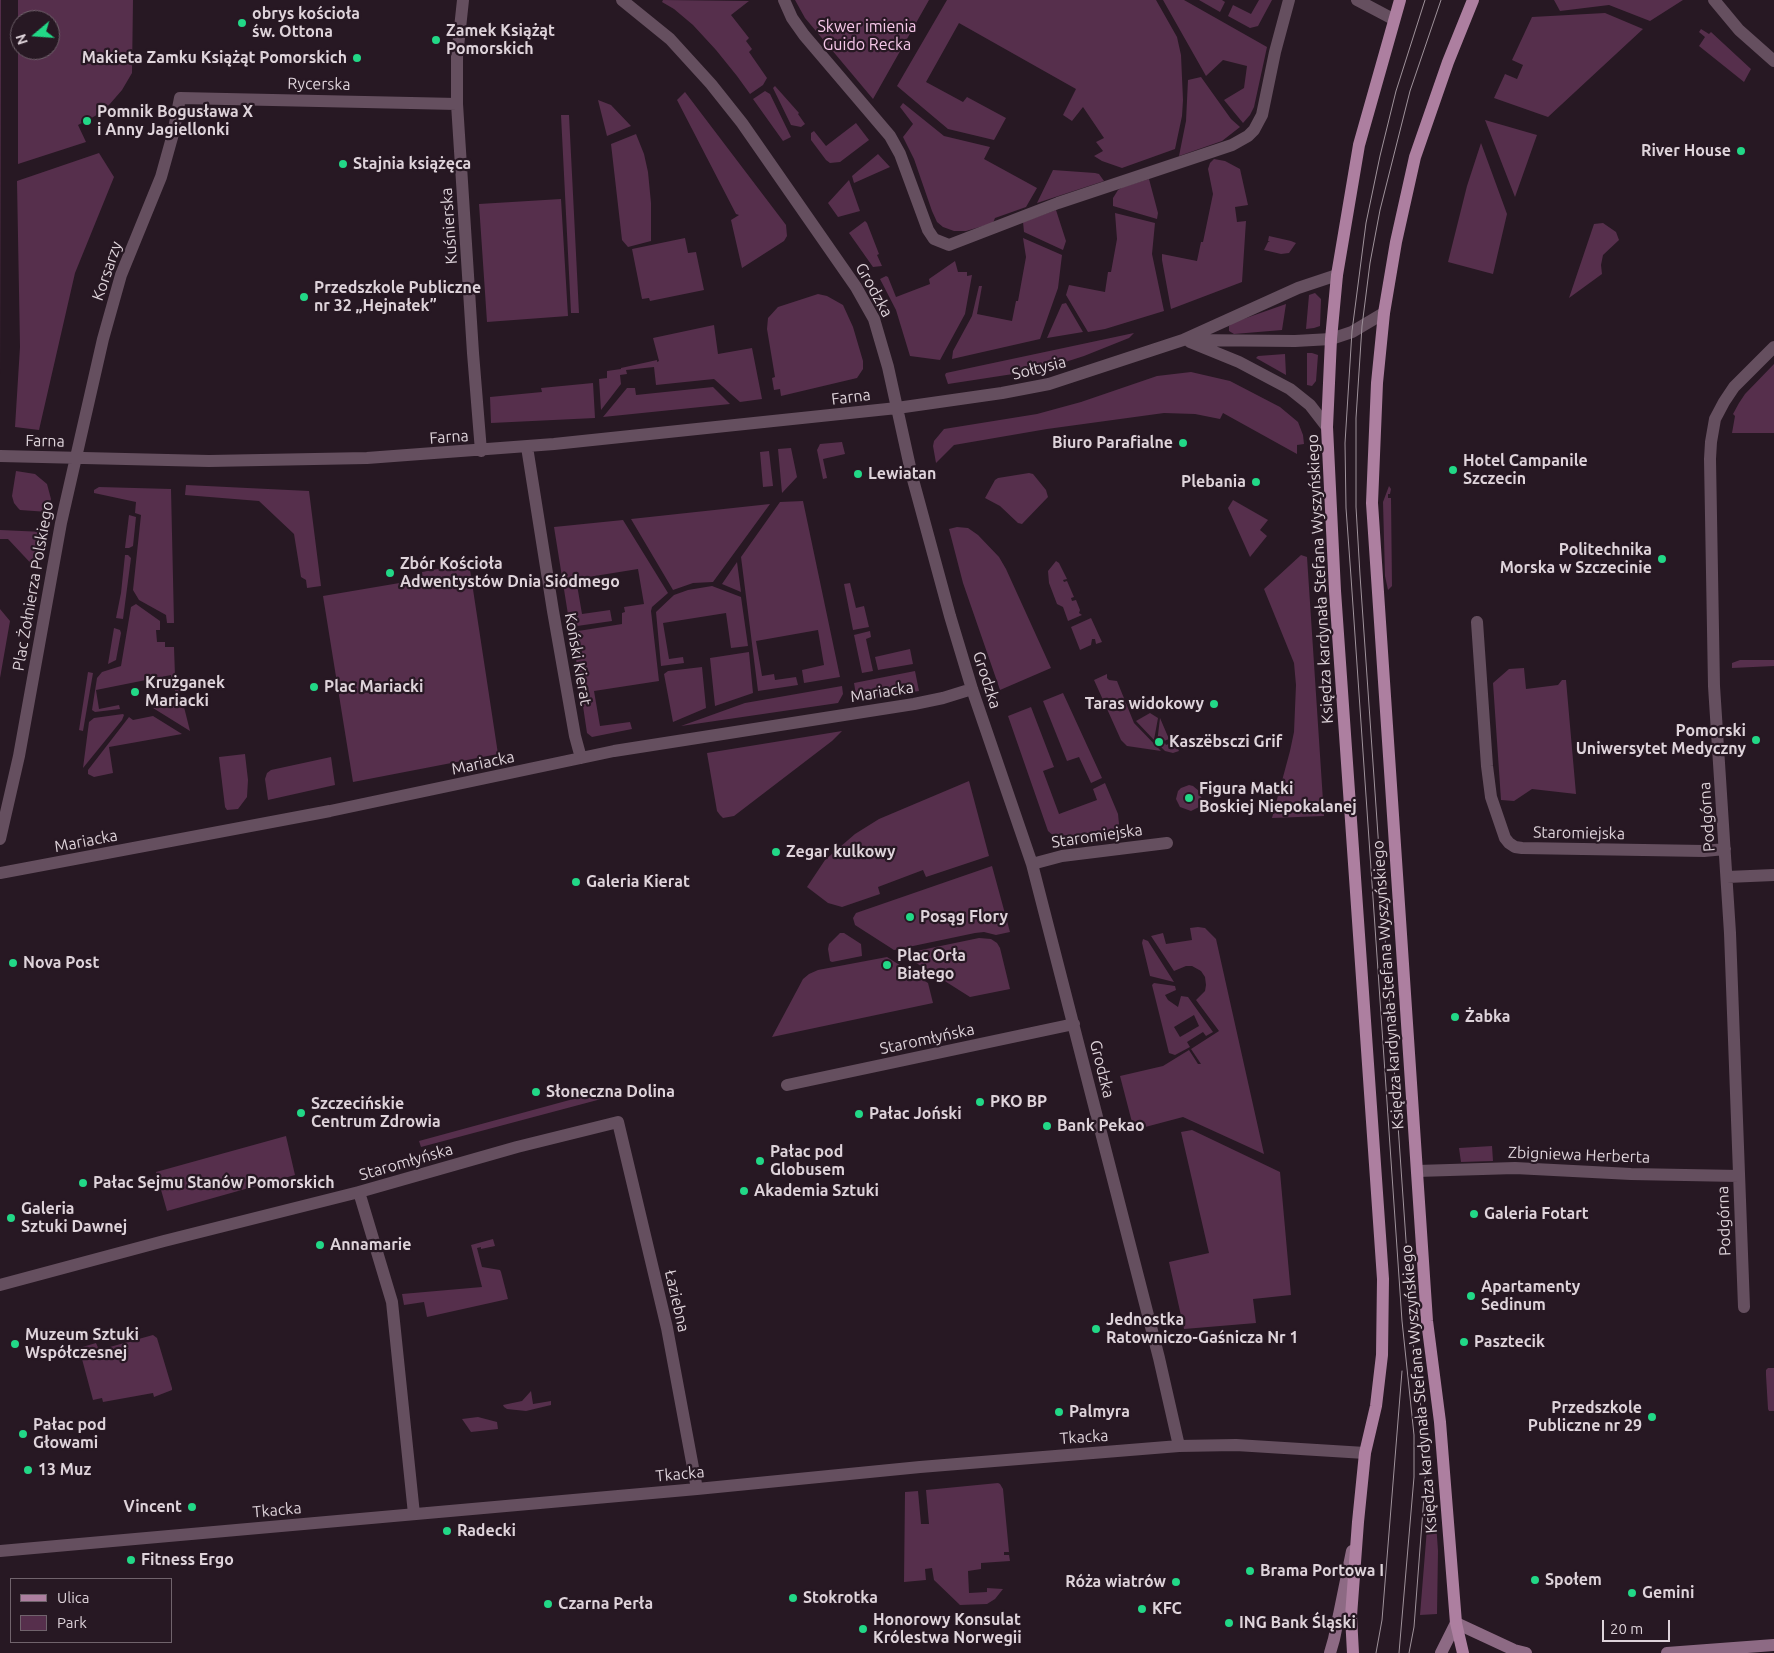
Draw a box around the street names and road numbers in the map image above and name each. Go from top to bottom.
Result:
street label: Rycerska [287,74,351,94]
street label: Kuśnierska [437,187,461,265]
street label: Korsarzy [88,239,126,303]
street label: Grodzka [851,260,897,320]
street label: Sołtysia [1010,352,1068,384]
street label: Farna [830,385,872,409]
street label: Farna [429,426,469,448]
street label: Farna [25,431,65,451]
street label: Księdza kardynała Stefana Wyszyńskiego [1303,434,1337,724]
street label: Plac Żołnierza Polskiego [9,500,57,672]
street label: Koński Kierat [560,611,596,707]
street label: Grodzka [969,649,1005,711]
street label: Mariacka [849,678,915,706]
street label: Mariacka [450,747,516,779]
street label: Podgórna [1695,781,1719,853]
street label: Staromiejska [1050,820,1144,852]
street label: Staromiejska [1533,823,1625,843]
street label: Mariacka [53,825,119,857]
street label: Księdza kardynała Stefana Wyszyńskiego [1368,840,1408,1130]
street label: Staromłyńska [878,1020,976,1058]
street label: Grodzka [1086,1038,1118,1100]
street label: Staromłyńska [357,1139,455,1185]
street label: Zbigniewa Herberta [1507,1143,1651,1167]
street label: Podgórna [1713,1186,1735,1256]
street label: Księdza kardynała Stefana Wyszyńskiego [1397,1244,1441,1534]
street label: Łaziebna [661,1268,693,1334]
street label: Tkacka [1059,1426,1109,1448]
street label: Tkacka [655,1462,705,1486]
street label: Tkacka [252,1498,302,1522]

